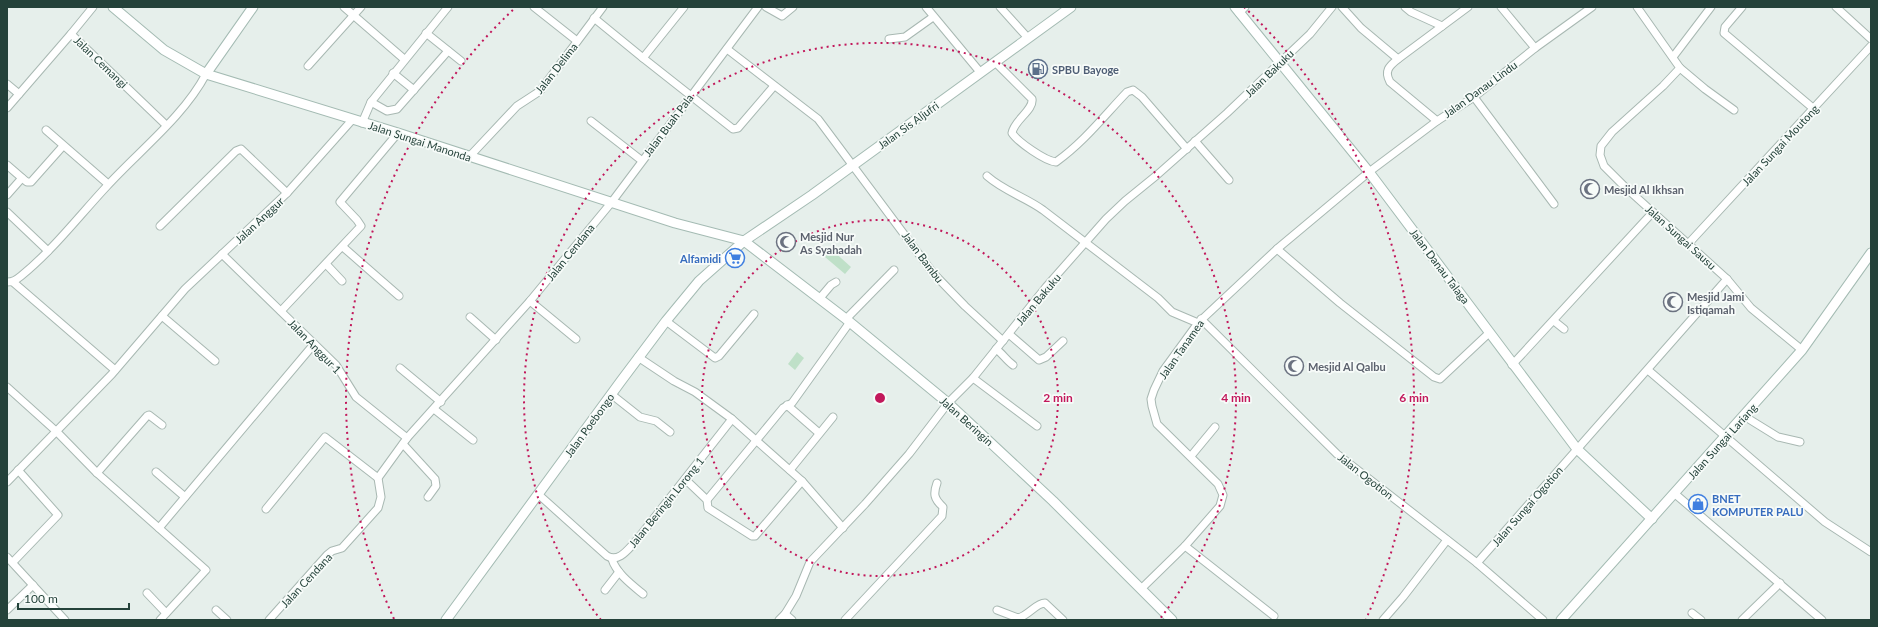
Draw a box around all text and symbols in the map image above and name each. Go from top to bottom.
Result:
street label: Jalan Cemangi [72,33,131,91]
street label: Jalan Delima [532,40,580,96]
street label: Jalan Bakuku [1242,46,1296,100]
fuel station icon: SPBU Bayoge [1027,58,1049,80]
street label: Jalan Danau Lindu [1441,58,1519,120]
place label: SPBU Bayoge [1052,63,1119,76]
street label: Jalan Buah Pala [640,91,696,159]
street label: Jalan Sis Aljufri [875,98,941,151]
street label: Jalan Sungai Moutong [1739,102,1821,188]
street label: Jalan Sungai Manonda [367,118,473,164]
mosque icon: Mesjid Al Ikhsan [1579,178,1601,200]
place label: Mesjid Al Ikhsan [1604,183,1684,196]
street label: Jalan Anggur [232,194,286,246]
street label: Jalan Sungai Sausu [1643,202,1719,272]
street label: Jalan Cendana [543,221,597,283]
street label: Jalan Danau Talaga [1407,226,1473,306]
street label: Jalan Bambu [900,229,946,285]
place label: Mesjid Nur As Syahadah [799,230,862,256]
mosque icon: Mesjid Nur As Syahadah [775,231,797,253]
supermarket icon: Alfamidi [724,247,746,269]
place label: Alfamidi [679,252,721,265]
street label: Jalan Bakuku [1013,271,1063,327]
place label: Mesjid Jami Istiqamah [1687,290,1744,316]
mosque icon: Mesjid Jami Istiqamah [1662,291,1684,313]
street label: Jalan Anggur 1 [286,316,344,376]
street label: Jalan Tanamea [1156,317,1206,381]
mosque icon: Mesjid Al Qalbu [1283,355,1305,377]
place label: Mesjid Al Qalbu [1308,360,1386,373]
text: 2 min [1043,390,1073,405]
text: 4 min [1221,390,1251,405]
text: 6 min [1399,390,1429,405]
street label: Jalan Poebongo [561,391,617,459]
centre of rings [873,391,887,405]
street label: Jalan Beringin [938,394,996,448]
street label: Jalan Sungai Lariang [1685,400,1759,481]
street label: Jalan Ogotion [1336,450,1396,502]
street label: Jalan Beringin Lorong 1 [626,454,706,550]
street label: Jalan Sungai Ogotion [1489,464,1565,548]
place label: BNET KOMPUTER PALU [1712,492,1804,518]
shop icon: BNET KOMPUTER PALU [1687,493,1709,515]
street label: Jalan Cendana [278,550,334,610]
scale bar [18,585,129,611]
text: 100 m [24,591,58,606]

